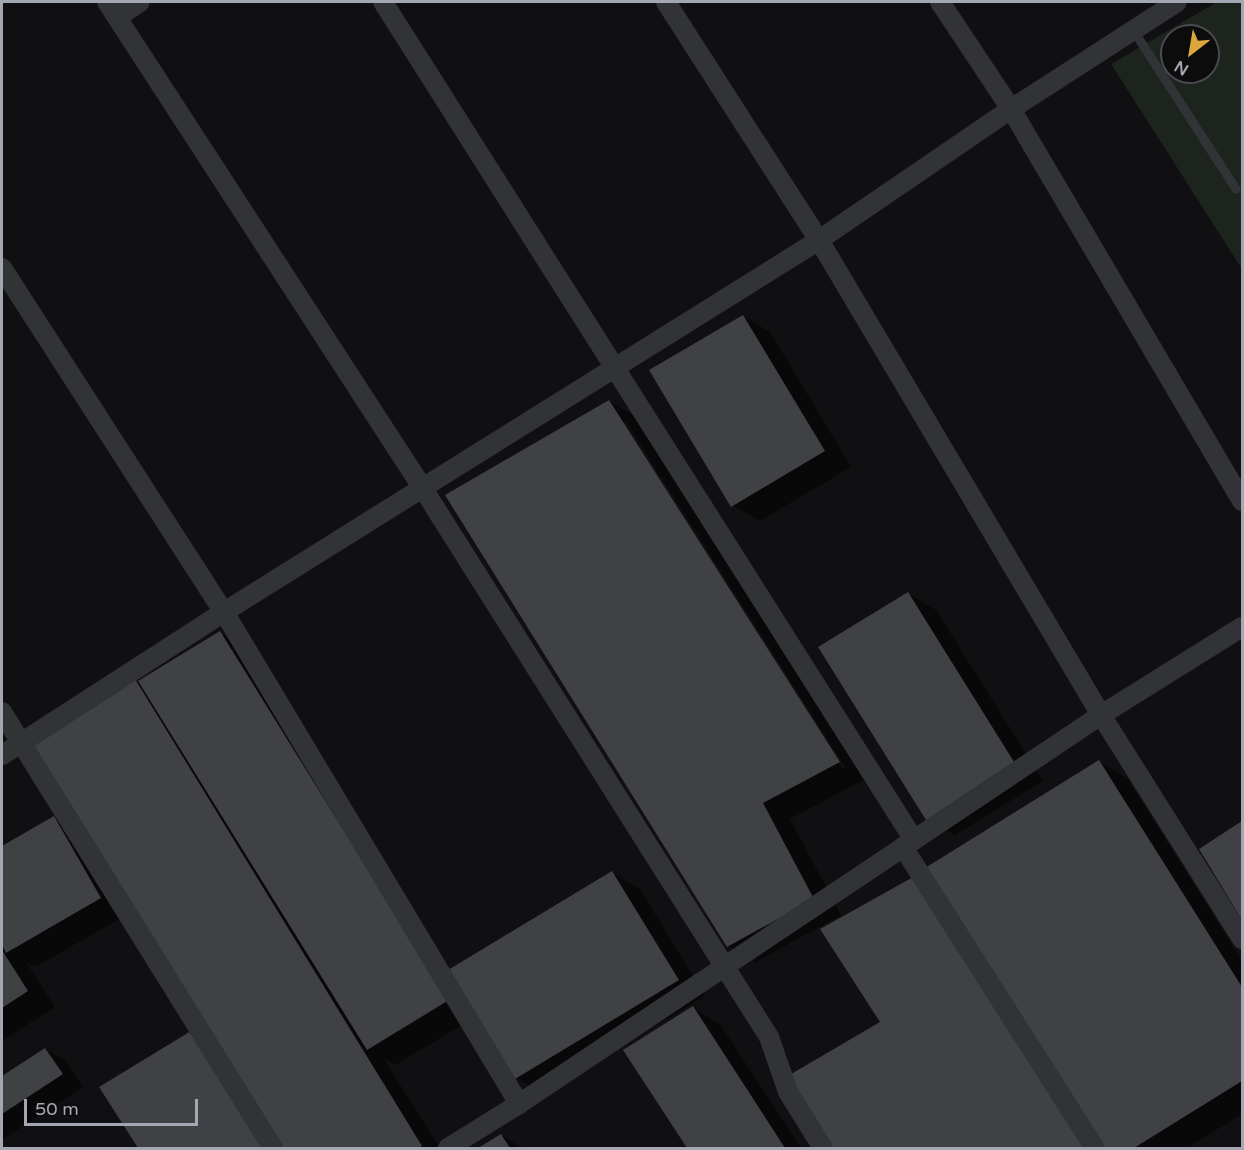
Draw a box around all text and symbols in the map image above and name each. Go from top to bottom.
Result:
north arrow [1160,24,1220,84]
text: N [1171,56,1192,80]
scale bar [27,1087,201,1125]
text: 50 m [35,1098,79,1120]

